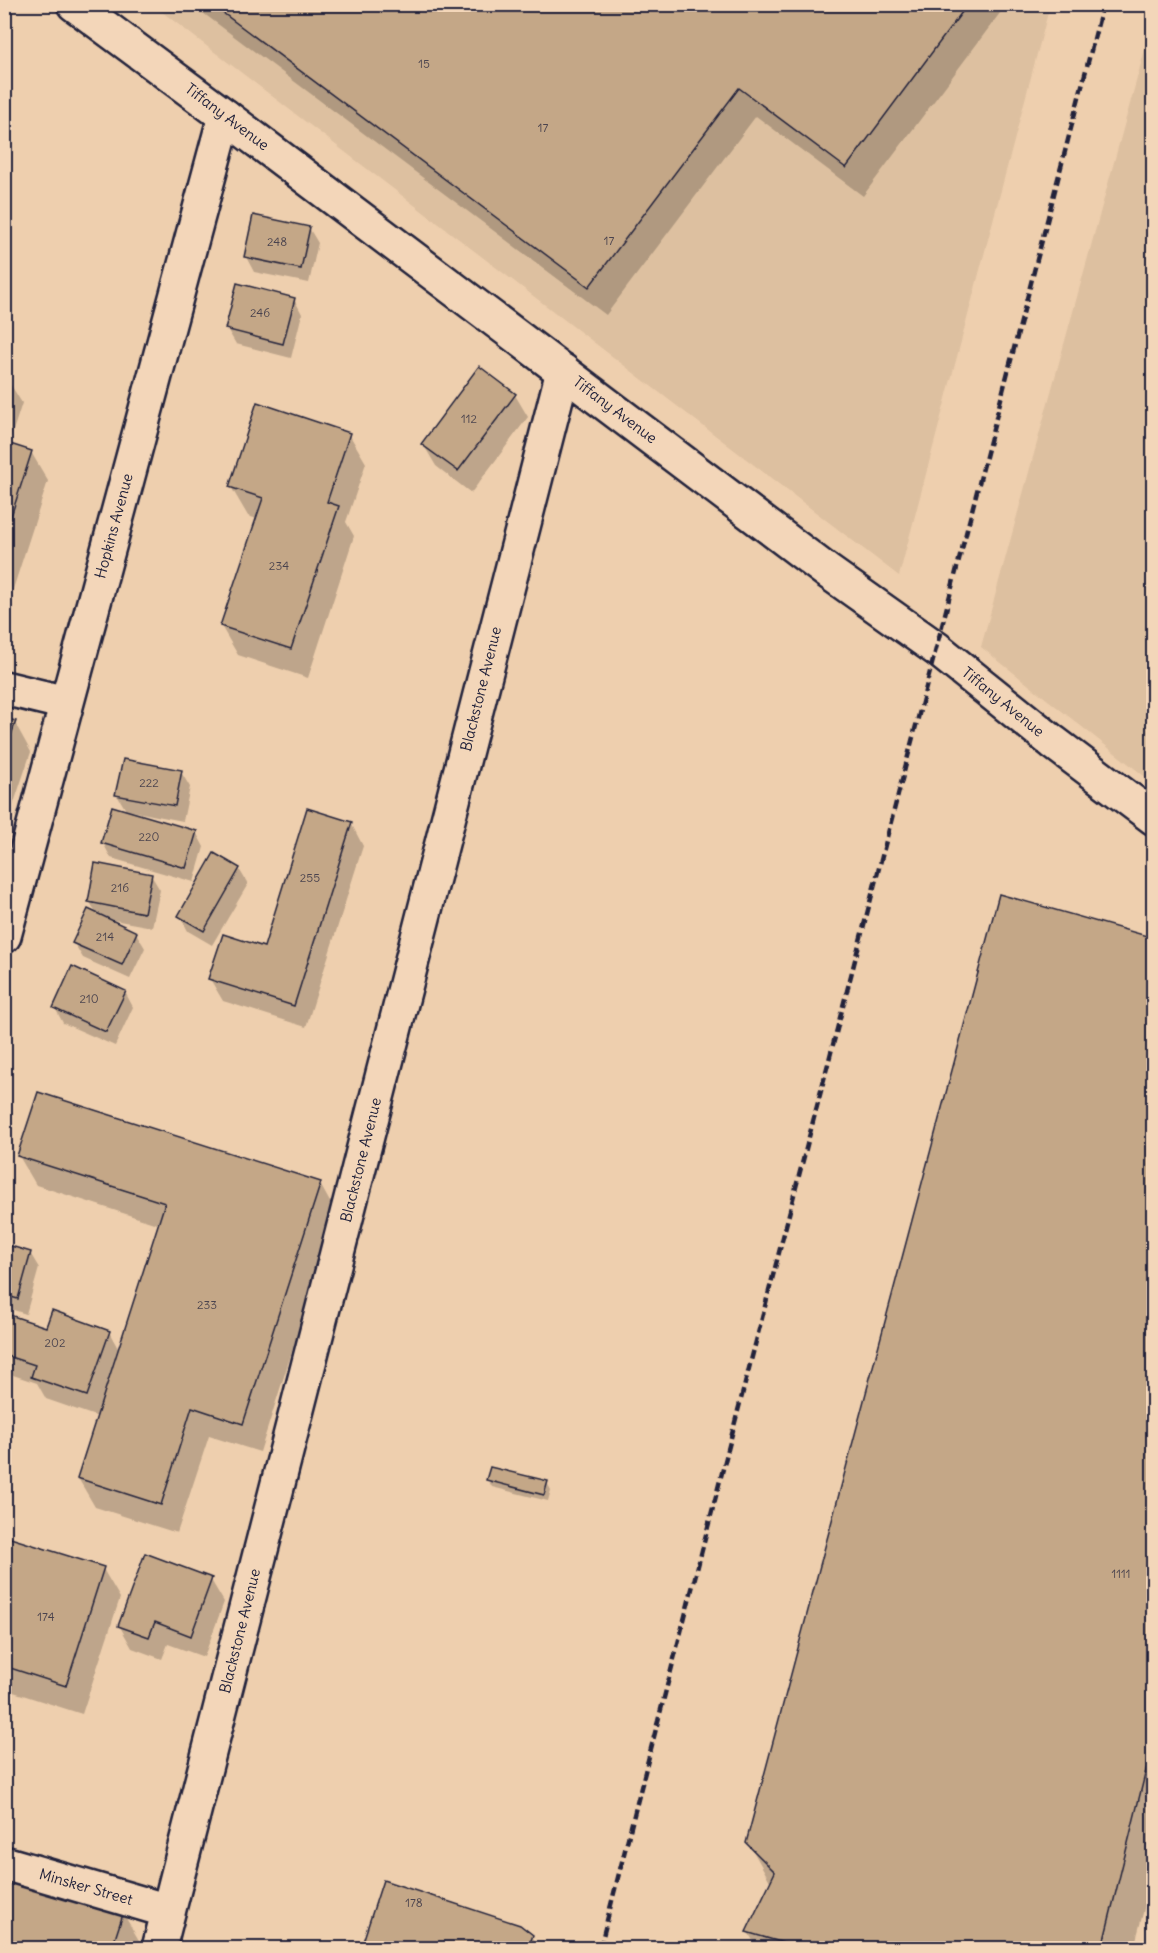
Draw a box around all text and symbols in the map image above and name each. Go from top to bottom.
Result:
house number: 15 [418,56,430,71]
street label: Tiffany Avenue [182,79,273,154]
house number: 17 [538,120,548,135]
house number: 17 [604,233,614,248]
house number: 248 [267,234,287,249]
house number: 246 [250,305,270,320]
street label: Tiffany Avenue [570,372,661,447]
house number: 112 [461,411,477,426]
street label: Hopkins Avenue [90,471,137,581]
house number: 234 [269,558,289,573]
street label: Blackstone Avenue [456,625,505,753]
street label: Tiffany Avenue [958,663,1048,741]
house number: 222 [139,775,159,790]
house number: 220 [138,829,160,844]
house number: 255 [300,870,320,885]
house number: 216 [111,880,129,895]
house number: 214 [96,929,114,944]
house number: 210 [79,991,99,1006]
street label: Blackstone Avenue [336,1096,385,1224]
house number: 233 [197,1297,217,1312]
house number: 202 [44,1335,66,1350]
house number: 1111 [1111,1566,1131,1581]
street label: Blackstone Avenue [215,1567,264,1695]
house number: 174 [37,1609,55,1624]
street label: Minsker Street [37,1864,135,1909]
house number: 178 [405,1895,423,1910]

